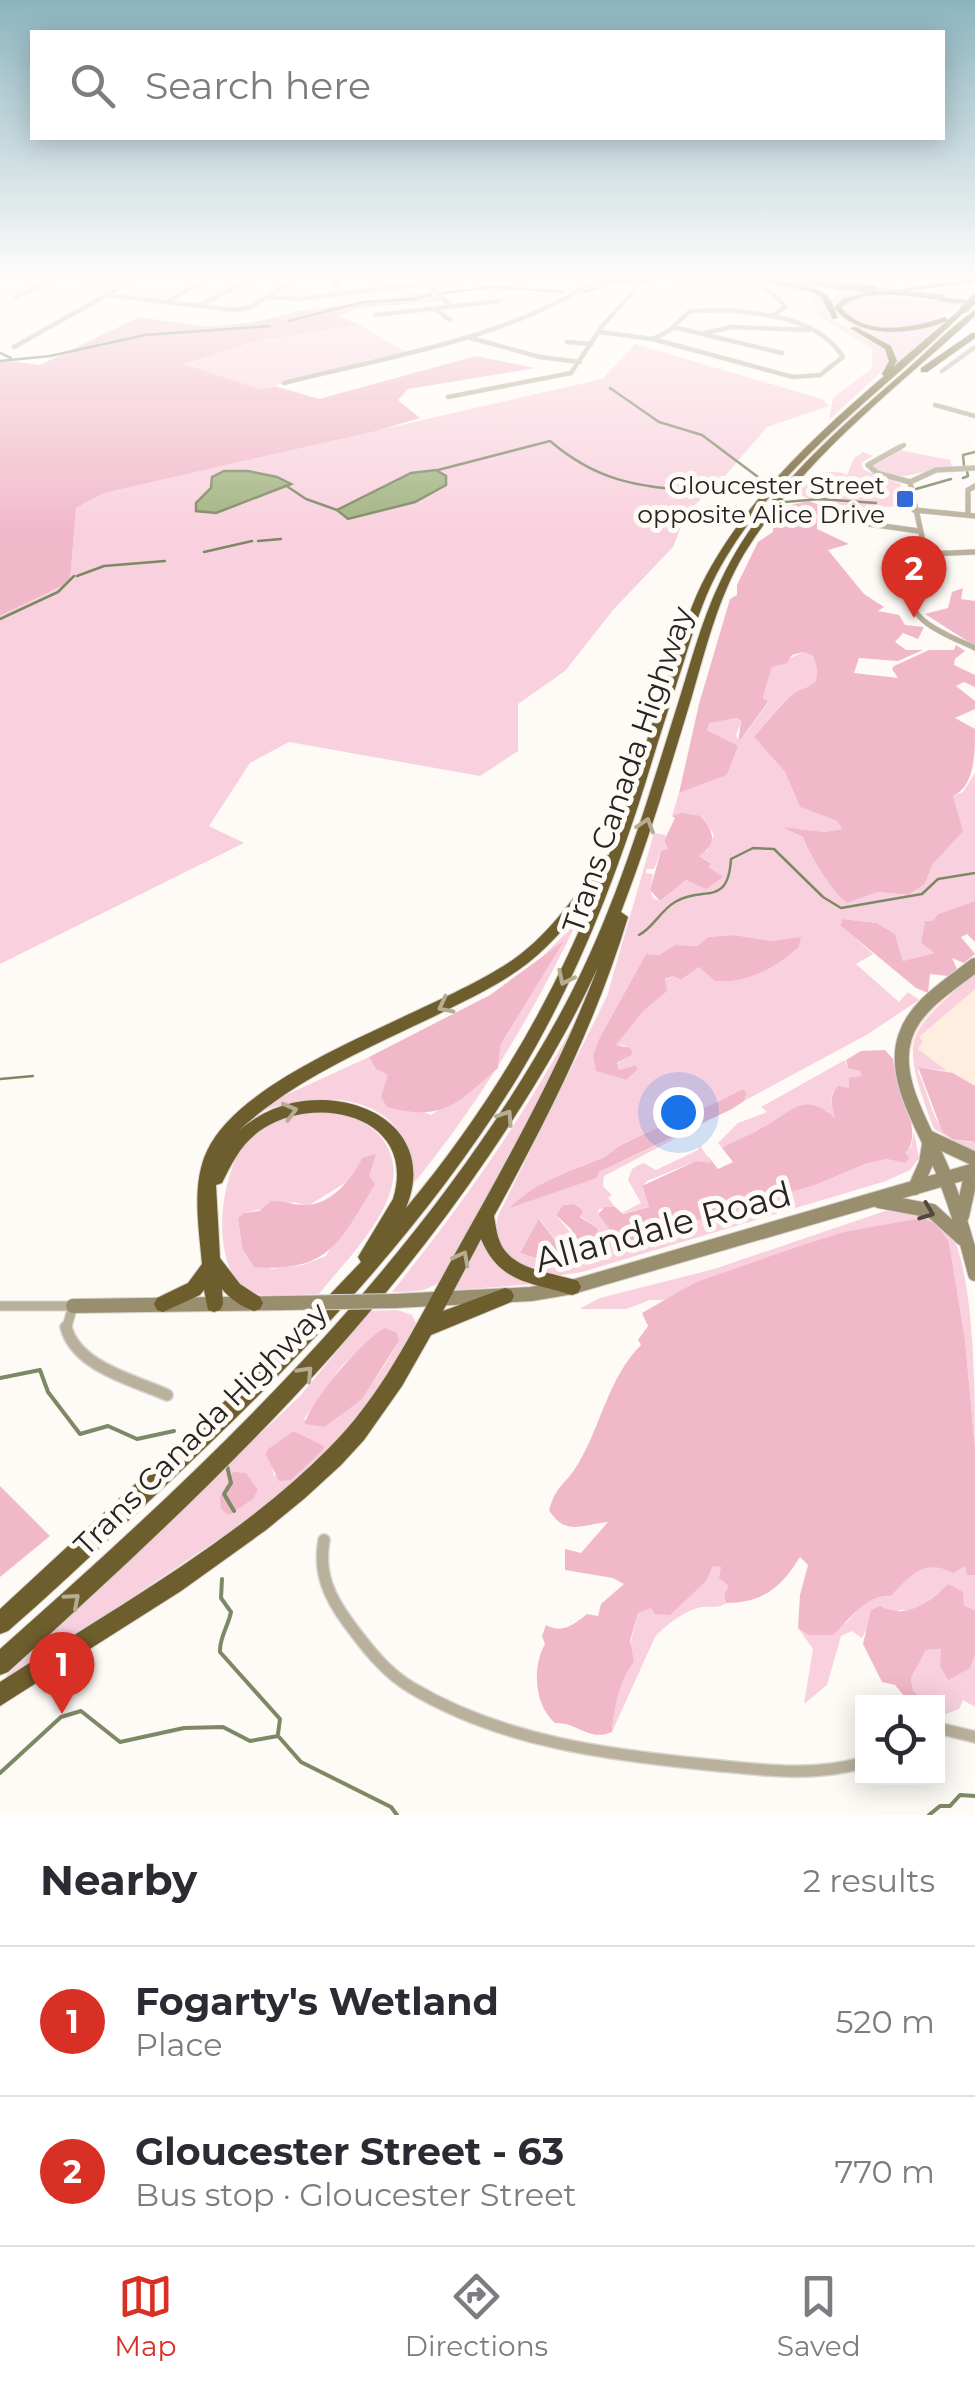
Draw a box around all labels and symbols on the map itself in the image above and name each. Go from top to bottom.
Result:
place label: Gloucester Street opposite Alice Drive [637,470,885,529]
marker: Gloucester Street opposite Alice Drive [894,488,916,510]
pin: 2 [882,536,946,618]
street label: Trans Canada Highway [554,601,701,938]
one-way arrow [634,818,654,835]
one-way arrow [558,968,578,986]
one-way arrow [437,993,455,1013]
your location [653,1087,704,1138]
one-way arrow [281,1101,298,1122]
one-way arrow [494,1110,512,1129]
street label: Allandale Road [530,1172,796,1281]
one-way arrow [917,1200,935,1220]
one-way arrow [450,1251,469,1269]
street label: Trans Canada Highway [66,1294,335,1563]
one-way arrow [294,1367,312,1385]
one-way arrow [61,1593,80,1611]
pin: 1 [30,1632,94,1714]

